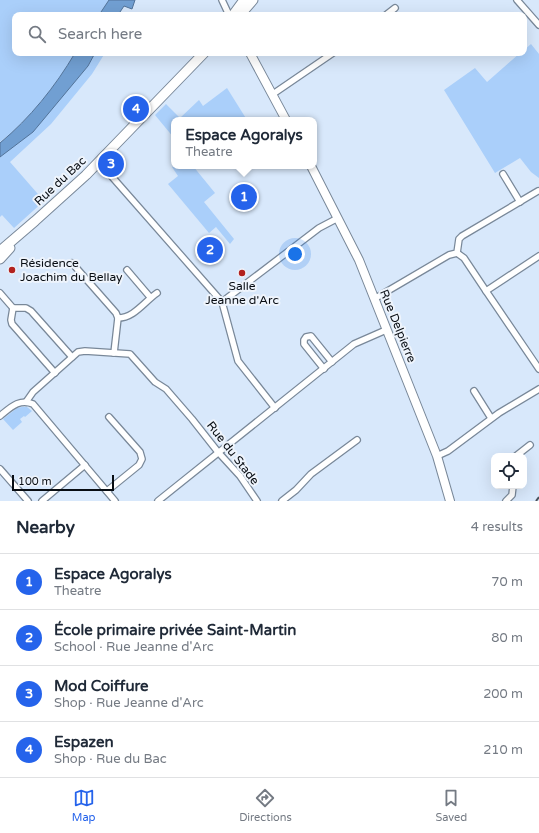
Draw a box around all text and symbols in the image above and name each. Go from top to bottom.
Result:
search box [12,12,527,56]
icon: search [26,23,48,45]
text: Search here [58,25,142,43]
pin: 4 [123,94,149,124]
popup [171,117,317,169]
text: Espace Agoralys [185,126,303,144]
text: Theatre [185,144,233,160]
pin: 3 [98,149,124,179]
street label: Rue du Bac [31,154,89,208]
pin: 1 [231,182,257,212]
pin: 2 [197,235,223,265]
your location [285,244,305,264]
place label: Résidence Joachim du Bellay [20,256,123,284]
marker: Résidence Joachim du Bellay [7,265,17,275]
marker: Salle Jeanne d'Arc [237,268,247,278]
place label: Salle Jeanne d'Arc [205,279,279,307]
street label: Rue Delpierre [377,287,419,365]
street label: Rue du Stade [204,419,262,488]
map controls [491,453,527,489]
button: locate [491,453,527,489]
scale bar [12,473,114,492]
text: 100 m [18,475,52,488]
text: Nearby [16,517,75,538]
text: 4 results [471,519,523,535]
text: Espace Agoralys [54,565,172,583]
text: 1 [25,574,33,590]
text: 70 m [491,574,523,590]
text: Theatre [54,583,101,599]
text: École primaire privée Saint-Martin [54,621,296,639]
text: 2 [25,630,33,646]
text: 80 m [491,630,523,646]
text: School · Rue Jeanne d'Arc [54,639,214,655]
text: Mod Coiffure [54,677,149,695]
text: 3 [25,686,33,702]
text: 200 m [483,686,523,702]
text: Shop · Rue Jeanne d'Arc [54,695,204,711]
text: Espazen [54,733,114,751]
text: 4 [25,742,33,758]
text: 210 m [483,742,523,758]
text: Shop · Rue du Bac [54,751,167,767]
tab: Map [72,787,96,824]
tab: Directions [239,787,292,824]
tab: Saved [435,787,467,824]

